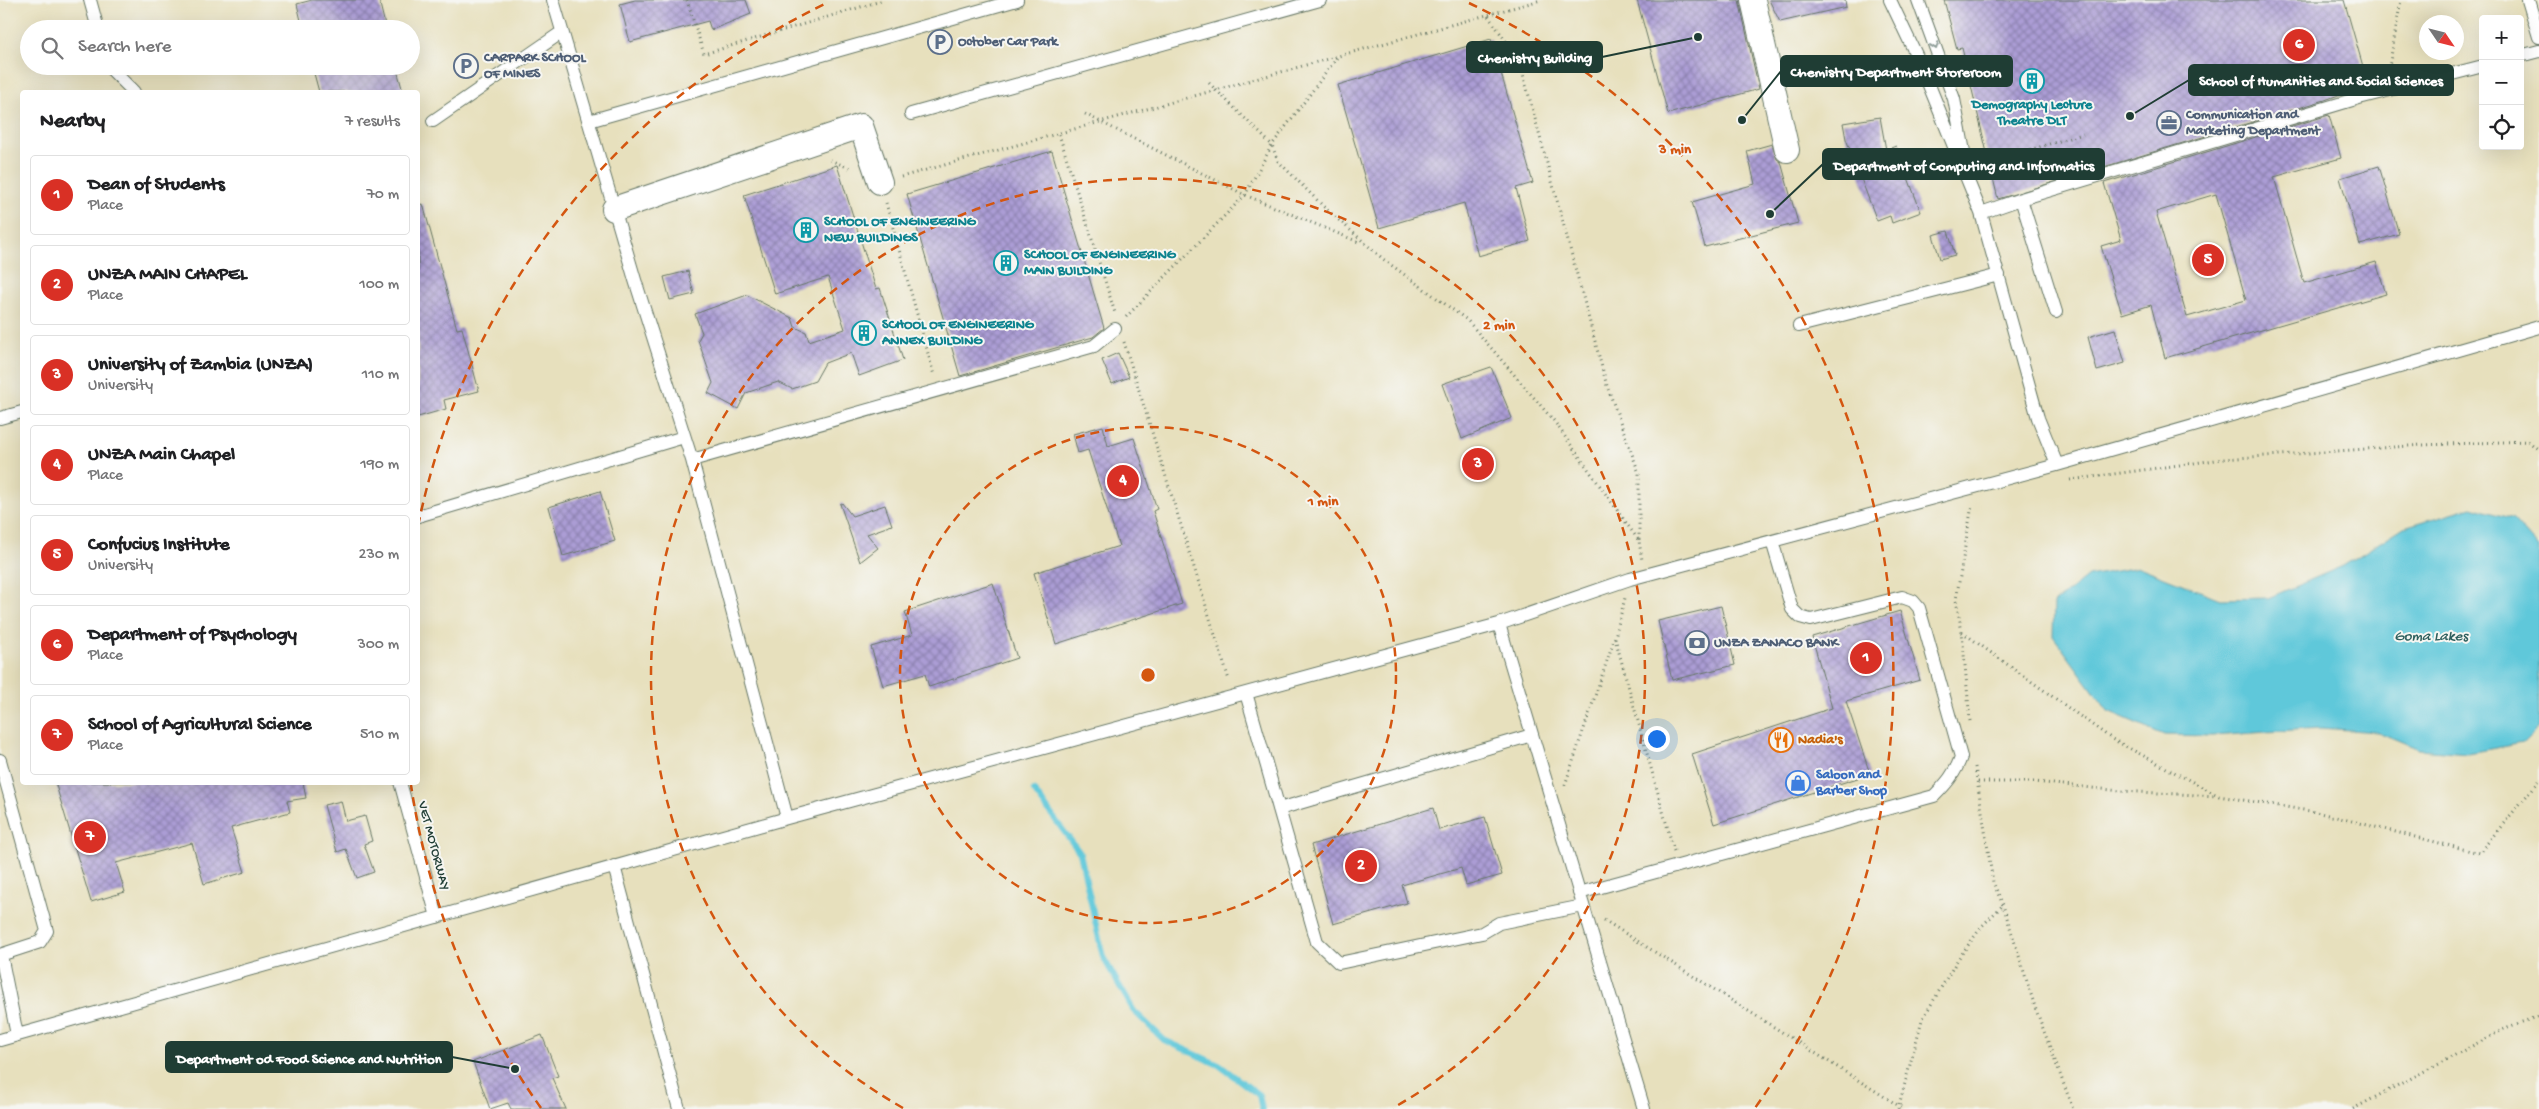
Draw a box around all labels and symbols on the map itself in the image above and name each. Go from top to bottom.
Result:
north arrow [2419,15,2464,60]
pin: 6 [2283,26,2315,64]
parking icon: October Car Park [927,29,953,55]
place label: October Car Park [958,34,1059,51]
one-way arrow [1929,41,1939,49]
callout: Chemistry Building [1467,42,1602,72]
place label: CARPARK SCHOOL OF MINES [483,50,586,83]
text: Chemistry Building [1477,50,1593,68]
parking icon: CARPARK SCHOOL OF MINES [453,53,479,79]
callout: Chemistry Department Storeroom [1781,56,2012,86]
text: Chemistry Department Storeroom [1789,64,2002,82]
callout: School of Humanities and Social Sciences [2189,65,2453,95]
building icon: Demography Lecture Theatre DLT [2019,68,2045,94]
text: School of Humanities and Social Sciences [2199,73,2445,91]
place label: Demography Lecture Theatre DLT [1970,97,2093,130]
place label: Communication and Marketing Department [2185,107,2321,140]
office icon: Communication and Marketing Department [2156,110,2182,136]
text: 3 min [1658,141,1692,159]
callout: Department of Computing and Informatics [1823,149,2104,179]
text: Department of Computing and Informatics [1832,158,2096,176]
place label: SCHOOL OF ENGINEERING NEW BUILDINGS [824,214,977,247]
building icon: SCHOOL OF ENGINEERING NEW BUILDINGS [793,217,819,243]
pin: 5 [2192,241,2224,279]
place label: SCHOOL OF ENGINEERING MAIN BUILDING [1024,247,1177,280]
building icon: SCHOOL OF ENGINEERING MAIN BUILDING [993,250,1019,276]
place label: SCHOOL OF ENGINEERING ANNEX BUILDING [881,317,1035,350]
text: 2 min [1483,317,1516,335]
building icon: SCHOOL OF ENGINEERING ANNEX BUILDING [851,320,877,346]
pin: 3 [1462,445,1494,483]
pin: 4 [1107,462,1139,500]
text: 1 min [1307,493,1339,511]
water label: Goma Lakes [2394,628,2469,646]
bank icon: UNZA ZANACO BANK [1684,630,1710,656]
place label: UNZA ZANACO BANK [1714,635,1840,652]
pin: 1 [1850,639,1882,677]
centre of rings [1139,666,1157,684]
your location [1644,726,1670,752]
restaurant icon: Nadia's [1768,727,1794,753]
place label: Nadia's [1798,732,1843,749]
place label: Saloon and Barber Shop [1815,767,1887,800]
shop icon: Saloon and Barber Shop [1785,770,1811,796]
street label: VET MOTORWAY [413,799,453,892]
pin: 7 [74,818,106,856]
pin: 2 [1345,847,1377,885]
callout: Department od Food Science and Nutrition [166,1042,452,1072]
text: Department od Food Science and Nutrition [174,1051,443,1069]

